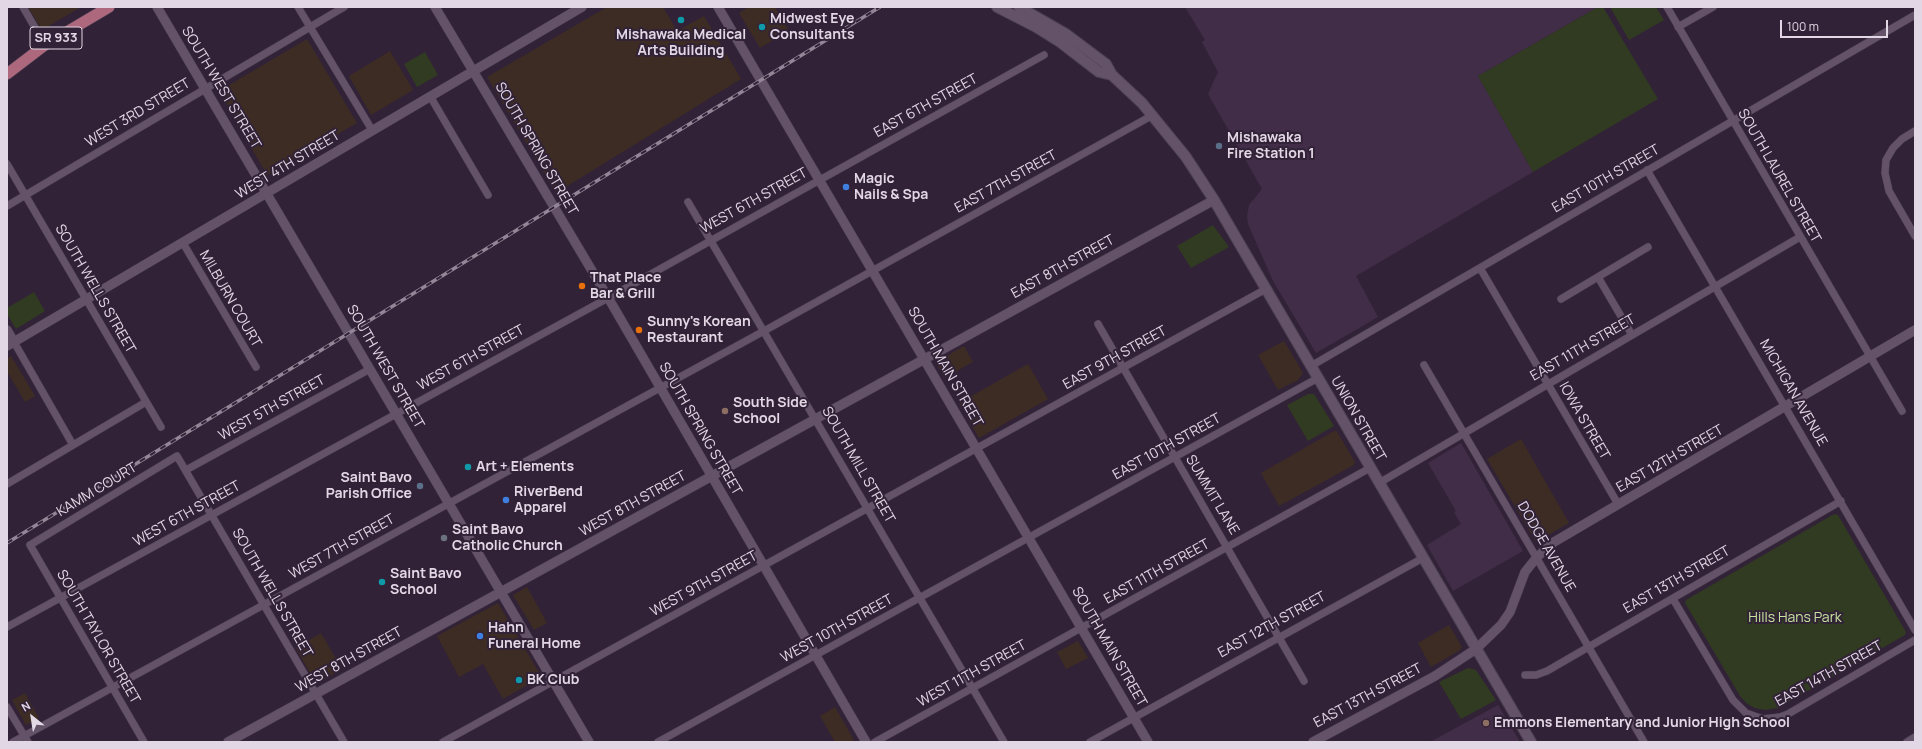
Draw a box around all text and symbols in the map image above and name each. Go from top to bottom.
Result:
place label: Midwest Eye Consultants [770,11,855,44]
scale bar [1782,12,1890,38]
marker: Mishawaka Medical Arts Building [676,15,686,25]
text: 100 m [1787,18,1819,35]
marker: Midwest Eye Consultants [757,22,767,32]
street label: SOUTH WEST STREET [178,24,264,152]
road number: SR 933 [30,27,82,49]
place label: Mishawaka Medical Arts Building [616,27,746,60]
street label: EAST 6TH STREET [871,71,981,141]
street label: WEST 3RD STREET [83,75,193,151]
street label: SOUTH SPRING STREET [491,79,581,219]
street label: SOUTH LAUREL STREET [1734,106,1824,246]
street label: WEST 4TH STREET [233,127,343,203]
place label: Mishawaka Fire Station 1 [1227,130,1315,162]
marker: Mishawaka Fire Station 1 [1214,141,1224,151]
street label: EAST 10TH STREET [1549,141,1663,217]
street label: EAST 7TH STREET [952,147,1060,217]
street label: WEST 6TH STREET [697,165,811,237]
place label: Magic Nails & Spa [854,171,928,204]
marker: Magic Nails & Spa [841,182,851,192]
street label: SOUTH WELLS STREET [51,221,139,357]
street label: EAST 8TH STREET [1008,232,1118,302]
street label: MILBURN COURT [195,248,265,350]
place label: That Place Bar & Grill [590,270,661,302]
marker: That Place Bar & Grill [577,281,587,291]
street label: SOUTH WEST STREET [343,302,427,432]
street label: SOUTH MAIN STREET [904,304,986,430]
street label: EAST 11TH STREET [1528,311,1638,385]
place label: Sunny's Korean Restaurant [647,314,751,346]
street label: WEST 6TH STREET [414,322,528,394]
street label: EAST 9TH STREET [1060,323,1170,393]
marker: Sunny's Korean Restaurant [634,325,644,335]
street label: MICHIGAN AVENUE [1756,337,1830,449]
street label: SOUTH SPRING STREET [655,359,745,499]
street label: WEST 5TH STREET [216,372,328,444]
street label: UNION STREET [1327,374,1389,464]
street label: IOWA STREET [1555,379,1613,463]
place label: South Side School [733,395,807,428]
street label: SOUTH MILL STREET [818,404,898,526]
marker: South Side School [720,406,730,416]
street label: EAST 10TH STREET [1110,410,1224,484]
street label: EAST 12TH STREET [1614,422,1726,496]
street label: SUMMIT LANE [1182,452,1242,538]
street label: KAMM COURT [54,459,140,521]
place label: Art + Elements [476,459,574,475]
marker: Art + Elements [463,462,473,472]
street label: WEST 8TH STREET [577,468,689,540]
place label: Saint Bavo Parish Office [326,470,412,502]
street label: WEST 6TH STREET [130,478,244,550]
marker: Saint Bavo Parish Office [415,481,425,491]
place label: RiverBend Apparel [514,484,583,516]
marker: RiverBend Apparel [501,495,511,505]
street label: DODGE AVENUE [1513,499,1579,595]
street label: WEST 7TH STREET [286,511,398,583]
place label: Saint Bavo Catholic Church [452,522,563,554]
street label: SOUTH WELLS STREET [228,525,316,661]
marker: Saint Bavo Catholic Church [439,533,449,543]
street label: EAST 11TH STREET [1101,536,1213,608]
street label: EAST 13TH STREET [1621,543,1733,617]
street label: WEST 9TH STREET [647,548,761,620]
place label: Saint Bavo School [390,566,462,598]
street label: SOUTH TAYLOR STREET [53,567,143,707]
marker: Saint Bavo School [377,577,387,587]
street label: SOUTH MAIN STREET [1068,584,1150,710]
street label: EAST 12TH STREET [1215,588,1329,662]
street label: WEST 10TH STREET [778,591,896,667]
park label: Hills Hans Park [1748,610,1842,626]
place label: Hahn Funeral Home [488,620,581,652]
street label: WEST 8TH STREET [293,624,405,696]
marker: Hahn Funeral Home [475,631,485,641]
street label: WEST 11TH STREET [914,637,1030,711]
street label: EAST 14TH STREET [1772,638,1886,710]
street label: EAST 13TH STREET [1311,660,1425,732]
place label: BK Club [527,672,579,688]
marker: BK Club [514,675,524,685]
north arrow [12,697,52,737]
text: N [19,698,33,715]
place label: Emmons Elementary and Junior High School [1494,715,1790,731]
marker: Emmons Elementary and Junior High School [1481,718,1491,728]

